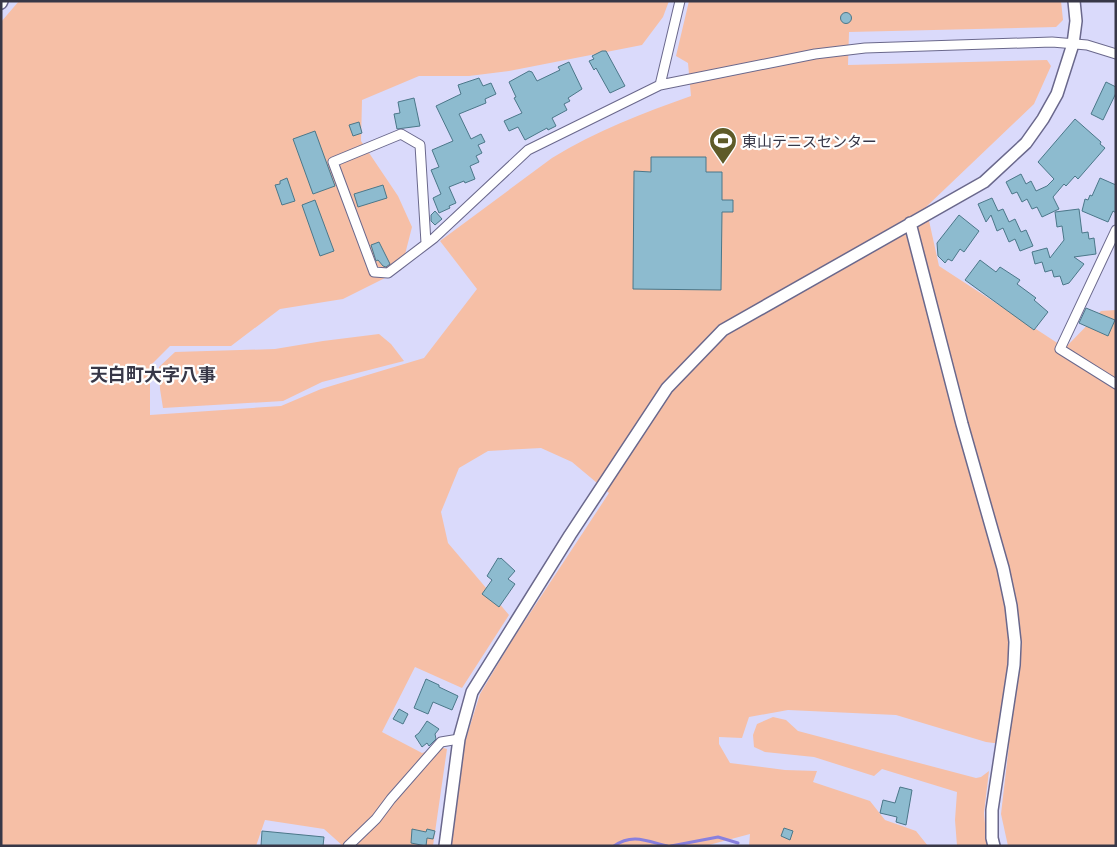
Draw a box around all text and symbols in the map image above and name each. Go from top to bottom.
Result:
sports icon: 東山テニスセンター [708,126,738,165]
place label: 東山テニスセンター [742,133,877,150]
district label: 天白町大字八事 [90,365,216,385]

